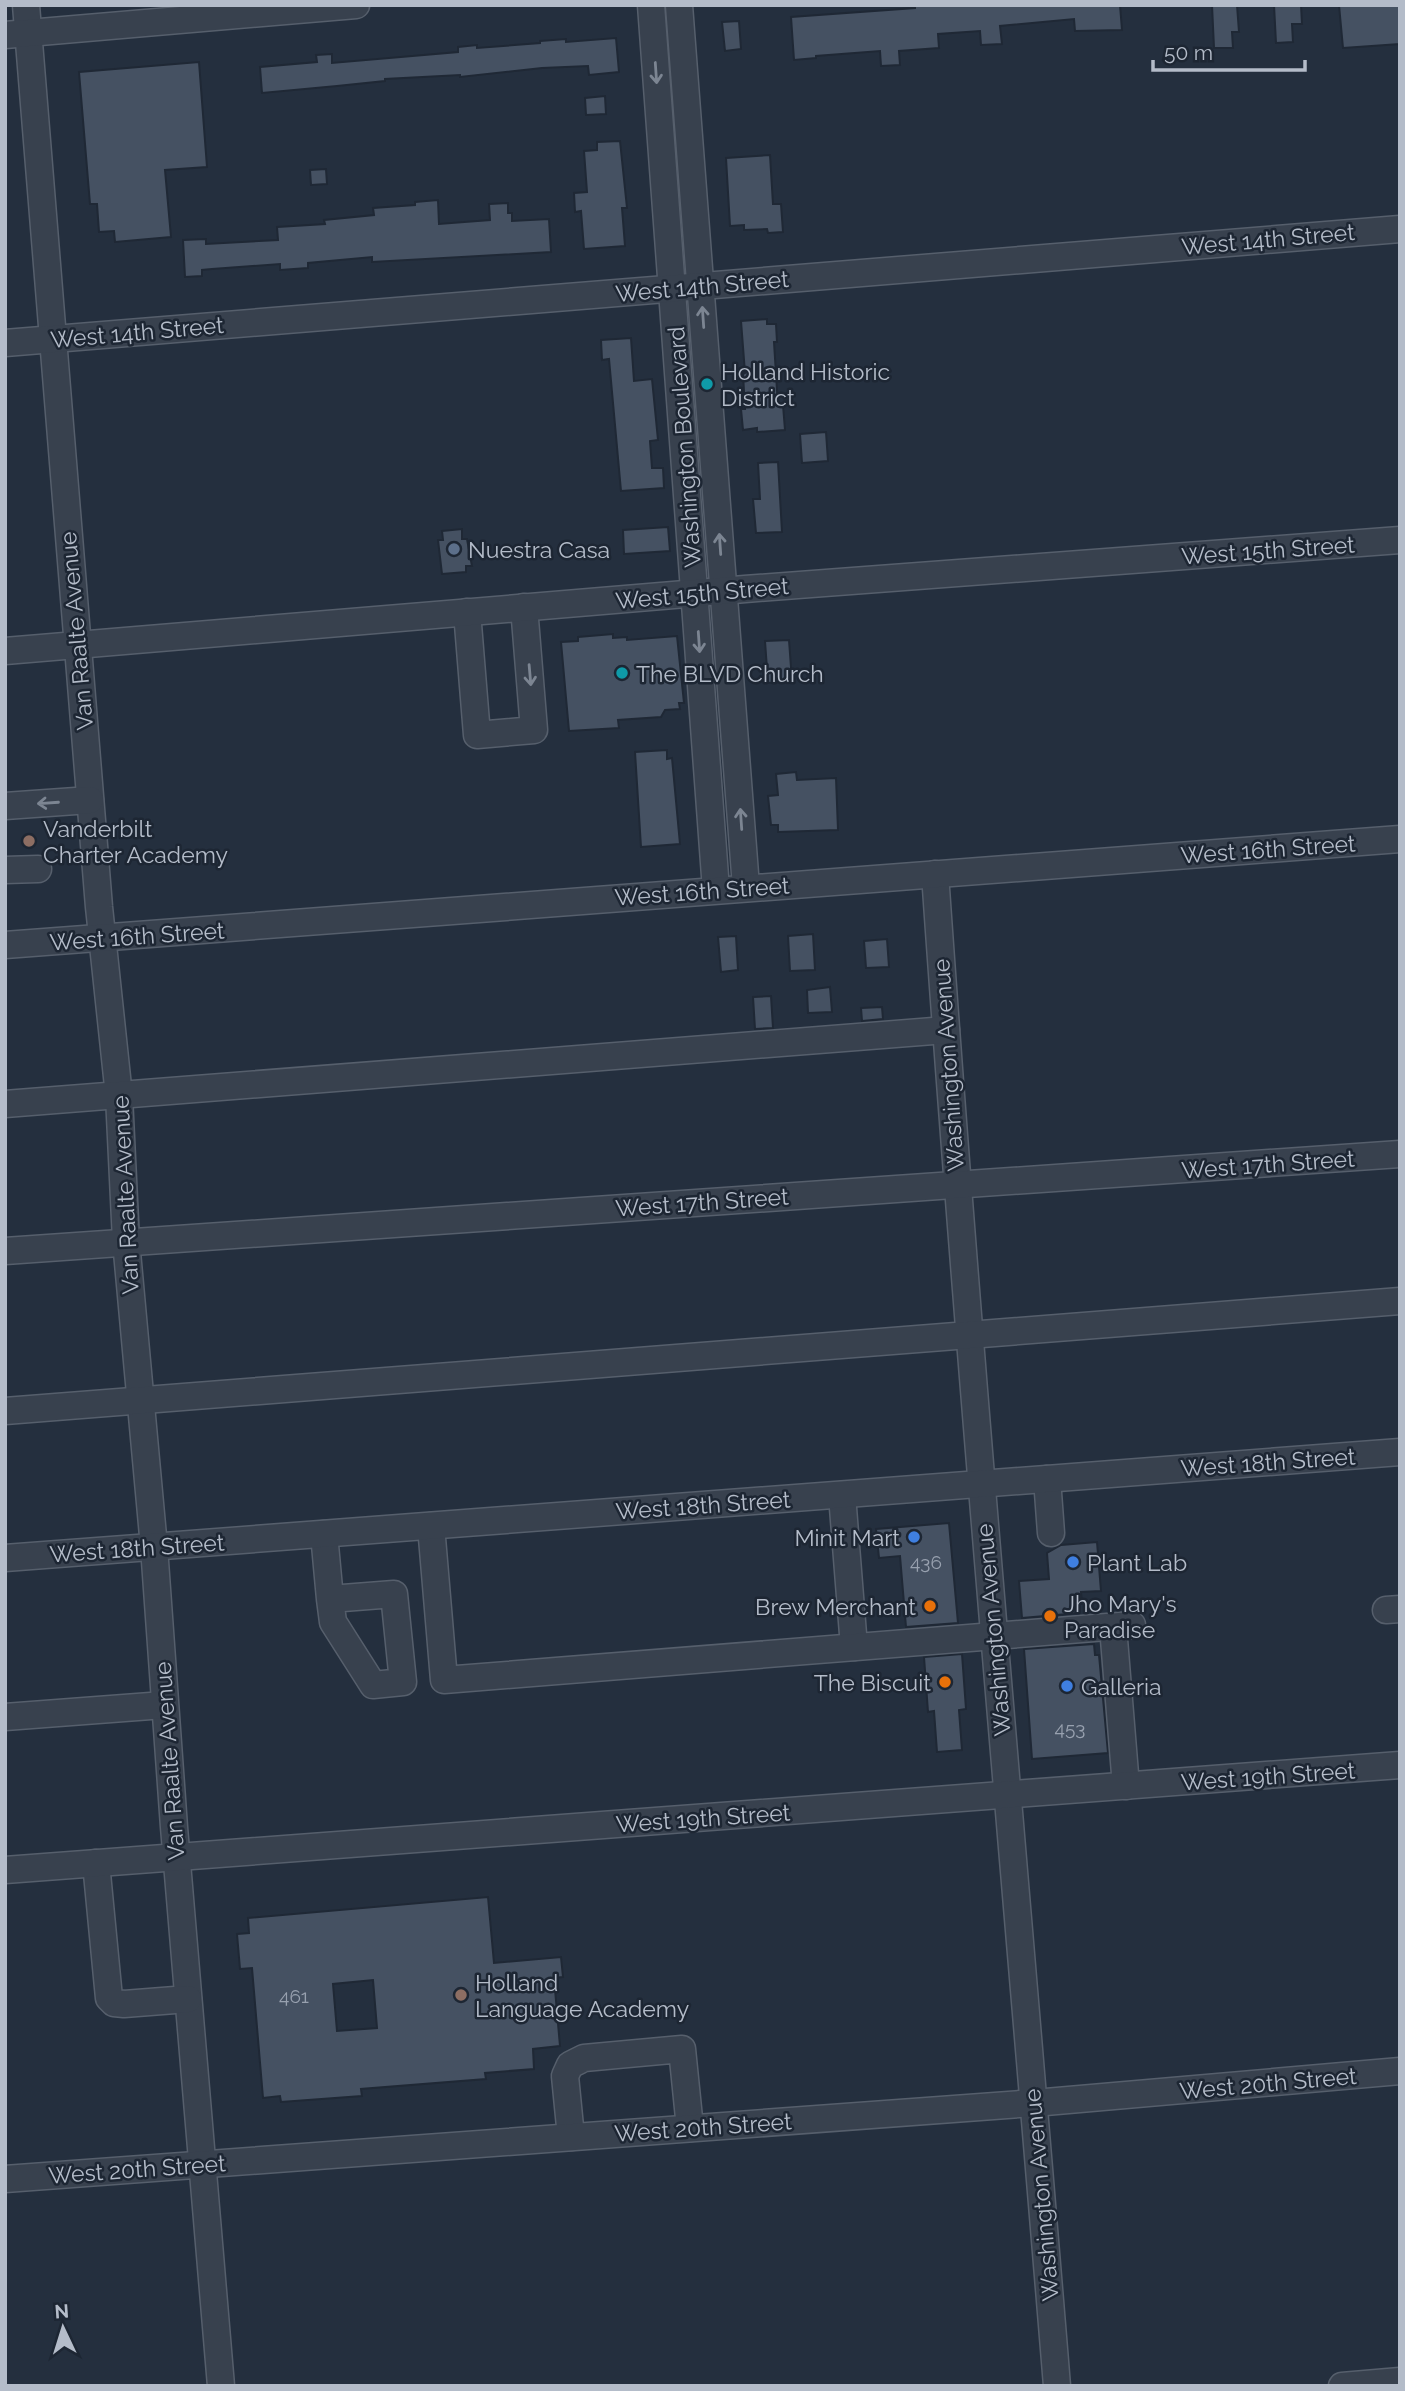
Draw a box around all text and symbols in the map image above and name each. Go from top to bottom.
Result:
scale bar [1153,28,1305,72]
text: 50 m [1164,40,1213,65]
one-way arrow [650,62,663,84]
street label: West 14th Street [1180,218,1356,260]
street label: West 14th Street [614,265,790,307]
one-way arrow [696,306,709,328]
street label: West 14th Street [49,311,225,353]
street label: Washington Boulevard [662,326,706,568]
place label: Holland Historic District [721,358,890,411]
marker: Holland Historic District [699,376,715,392]
street label: West 15th Street [1180,530,1356,570]
street label: Van Raalte Avenue [54,531,98,731]
one-way arrow [713,533,726,555]
place label: Nuestra Casa [468,536,610,563]
marker: Nuestra Casa [446,541,462,557]
street label: West 15th Street [614,572,790,614]
one-way arrow [693,630,706,653]
place label: The BLVD Church [636,660,824,687]
one-way arrow [523,663,536,686]
marker: The BLVD Church [614,665,630,681]
one-way arrow [37,797,60,810]
one-way arrow [734,808,747,831]
place label: Vanderbilt Charter Academy [43,815,228,868]
street label: West 16th Street [1180,829,1357,869]
marker: Vanderbilt Charter Academy [21,833,37,849]
street label: West 16th Street [614,871,791,911]
street label: West 16th Street [49,916,226,956]
street label: Washington Avenue [927,958,969,1172]
street label: Van Raalte Avenue [106,1095,144,1295]
street label: West 17th Street [1181,1144,1356,1184]
street label: West 17th Street [615,1182,790,1222]
street label: West 18th Street [1180,1442,1356,1482]
street label: West 18th Street [615,1485,791,1525]
street label: Washington Avenue [970,1523,1016,1737]
place label: Minit Mart [794,1524,900,1551]
street label: West 18th Street [49,1528,225,1568]
marker: Minit Mart [906,1529,922,1545]
place label: Plant Lab [1087,1549,1187,1576]
house number: 436 [910,1551,942,1573]
marker: Plant Lab [1065,1554,1081,1570]
place label: Jho Mary's Paradise [1064,1590,1177,1643]
place label: Brew Merchant [755,1593,916,1620]
marker: Brew Merchant [922,1598,938,1614]
marker: Jho Mary's Paradise [1042,1608,1058,1624]
street label: Van Raalte Avenue [149,1661,189,1861]
place label: The Biscuit [814,1669,931,1696]
place label: Galleria [1081,1673,1162,1700]
marker: The Biscuit [937,1674,953,1690]
marker: Galleria [1059,1678,1075,1694]
house number: 453 [1055,1717,1085,1739]
street label: West 19th Street [1180,1756,1356,1796]
street label: West 19th Street [615,1798,791,1838]
place label: Holland Language Academy [475,1969,689,2022]
house number: 461 [279,1985,309,2007]
marker: Holland Language Academy [453,1987,469,2003]
street label: West 20th Street [1178,2062,1358,2104]
street label: Washington Avenue [1018,2088,1064,2302]
street label: West 20th Street [614,2107,793,2147]
street label: West 20th Street [48,2149,227,2189]
north arrow [28,2293,98,2363]
text: N [54,2300,70,2323]

